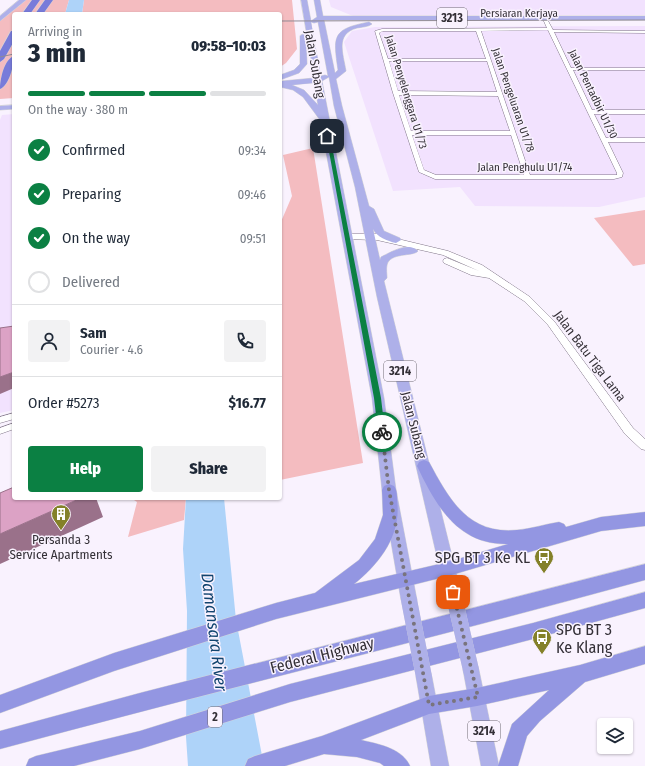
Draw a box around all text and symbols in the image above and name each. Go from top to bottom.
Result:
street label: Persiaran Kerjaya [480,7,558,20]
road number: 3213 [437,8,467,28]
text: Arriving in [28,24,82,39]
street label: Jalan Subang [302,29,329,100]
street label: Jalan Penyelenggara U1/73 [383,34,429,150]
text: 09:58–10:03 [191,37,266,55]
text: 3 min [28,38,86,69]
street label: Jalan Pengeluaran U1/78 [489,46,537,154]
street label: Jalan Pentadbir U1/30 [566,47,620,141]
text: On the way · 380 m [28,102,128,117]
pin [310,119,344,153]
icon: home [316,125,338,147]
icon: check [28,139,50,161]
text: Confirmed [62,141,125,159]
text: 09:34 [238,143,266,158]
street label: Jalan Penghulu U1/74 [478,161,573,174]
icon: check [28,183,50,205]
text: Preparing [62,185,121,203]
text: 09:46 [238,187,266,202]
icon: check [28,227,50,249]
text: On the way [62,229,130,247]
text: 09:51 [240,231,266,246]
text: Delivered [62,273,120,291]
street label: Jalan Batu Tiga Lama [551,308,629,404]
button: person [28,320,70,362]
button: phone [224,320,266,362]
text: Sam [80,324,107,342]
text: Courier · 4.6 [80,342,143,357]
road number: 3214 [384,361,416,381]
street label: Jalan Subang [398,390,430,461]
text: Order #5273 [28,394,100,412]
text: $16.77 [229,394,266,412]
courier [362,412,402,452]
icon: bike [371,421,393,443]
button: Help [28,446,143,492]
button: Share [151,446,266,492]
building icon: Persanda 3 Service Apartments [50,503,72,531]
place label: Persanda 3 Service Apartments [9,532,113,562]
bus stop icon: SPG BT 3 Ke KL [533,546,555,574]
place label: SPG BT 3 Ke KL [435,548,530,567]
water label: Damansara River [196,572,232,693]
pin [436,575,470,609]
icon: bag [442,581,464,603]
place label: SPG BT 3 Ke Klang [556,620,613,657]
bus stop icon: SPG BT 3 Ke Klang [531,627,553,655]
street label: Federal Highway [268,633,377,677]
road number: 2 [208,707,222,727]
map controls [597,718,633,754]
button: layers [597,718,633,754]
road number: 3214 [468,721,500,741]

